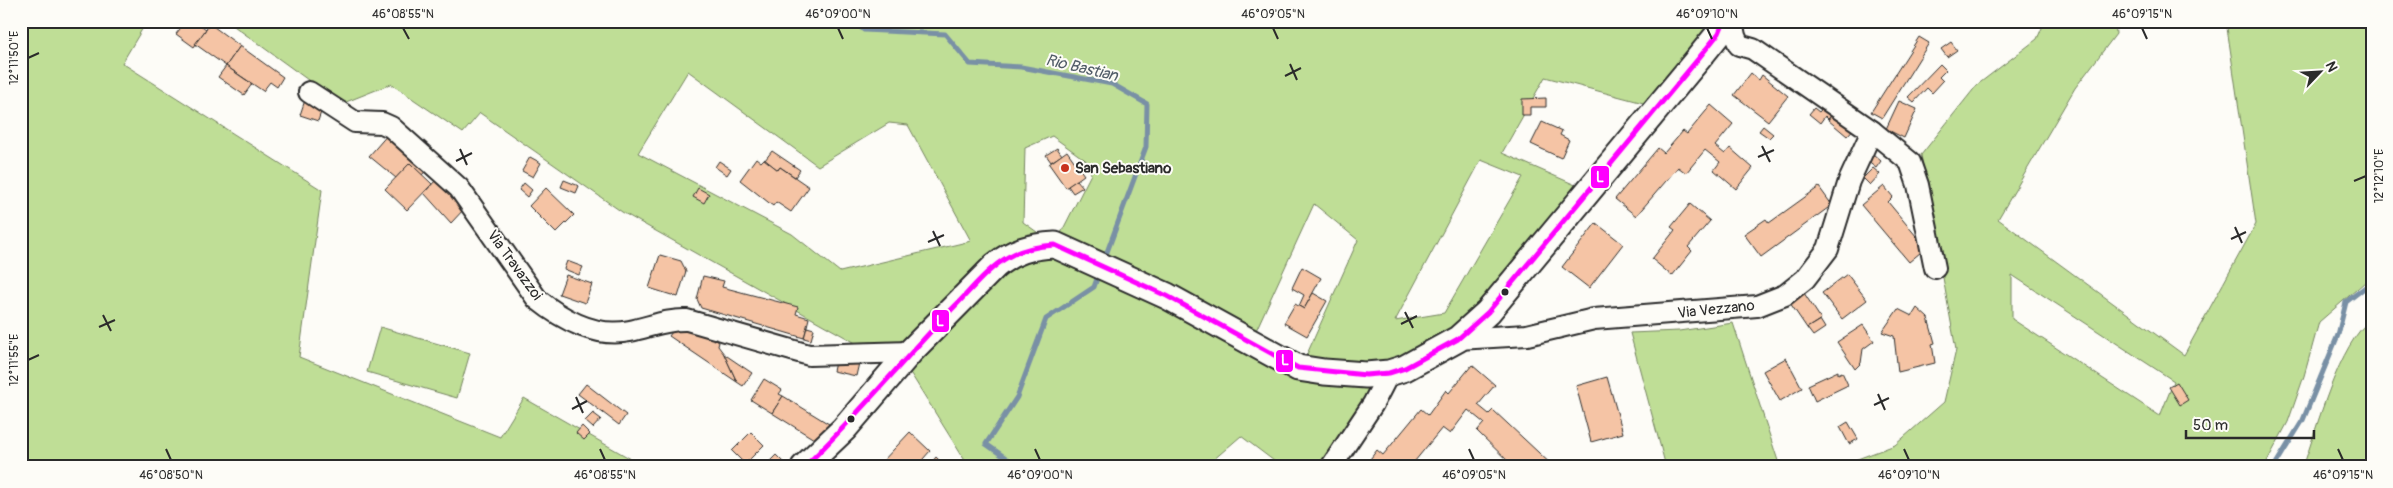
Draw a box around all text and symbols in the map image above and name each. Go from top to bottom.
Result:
text: 46°08'55"N [372,7,434,22]
text: 46°09'00"N [805,7,871,22]
text: 46°09'05"N [1241,7,1305,22]
text: 46°09'10"N [1676,7,1738,22]
text: 46°09'15"N [2112,7,2172,22]
text: 12°11'50"E [7,31,22,85]
north arrow [2296,48,2346,98]
water label: Rio Bastian [1044,50,1121,86]
text: N [2322,59,2341,75]
text: 12°12'10"E [2372,149,2387,203]
place label: San Sebastiano [1075,159,1171,178]
marker: San Sebastiano [1059,162,1071,174]
line badge: L [1590,165,1610,189]
text: L [1596,169,1604,186]
street label: Via Travazzoi [483,226,547,304]
unlabelled marker [1500,287,1510,297]
street label: Via Vezzano [1677,296,1755,323]
line badge: L [931,309,950,333]
text: L [936,313,944,330]
text: 12°11'55"E [7,334,22,386]
line badge: L [1275,349,1294,373]
text: L [1281,352,1289,369]
scale bar [2186,408,2313,440]
unlabelled marker [846,414,856,424]
text: 50 m [2193,416,2228,435]
text: 46°08'50"N [139,468,203,483]
text: 46°08'55"N [574,468,636,483]
text: 46°09'00"N [1007,468,1073,483]
text: 46°09'05"N [1442,468,1506,483]
text: 46°09'10"N [1878,468,1940,483]
text: 46°09'15"N [2313,468,2373,483]

